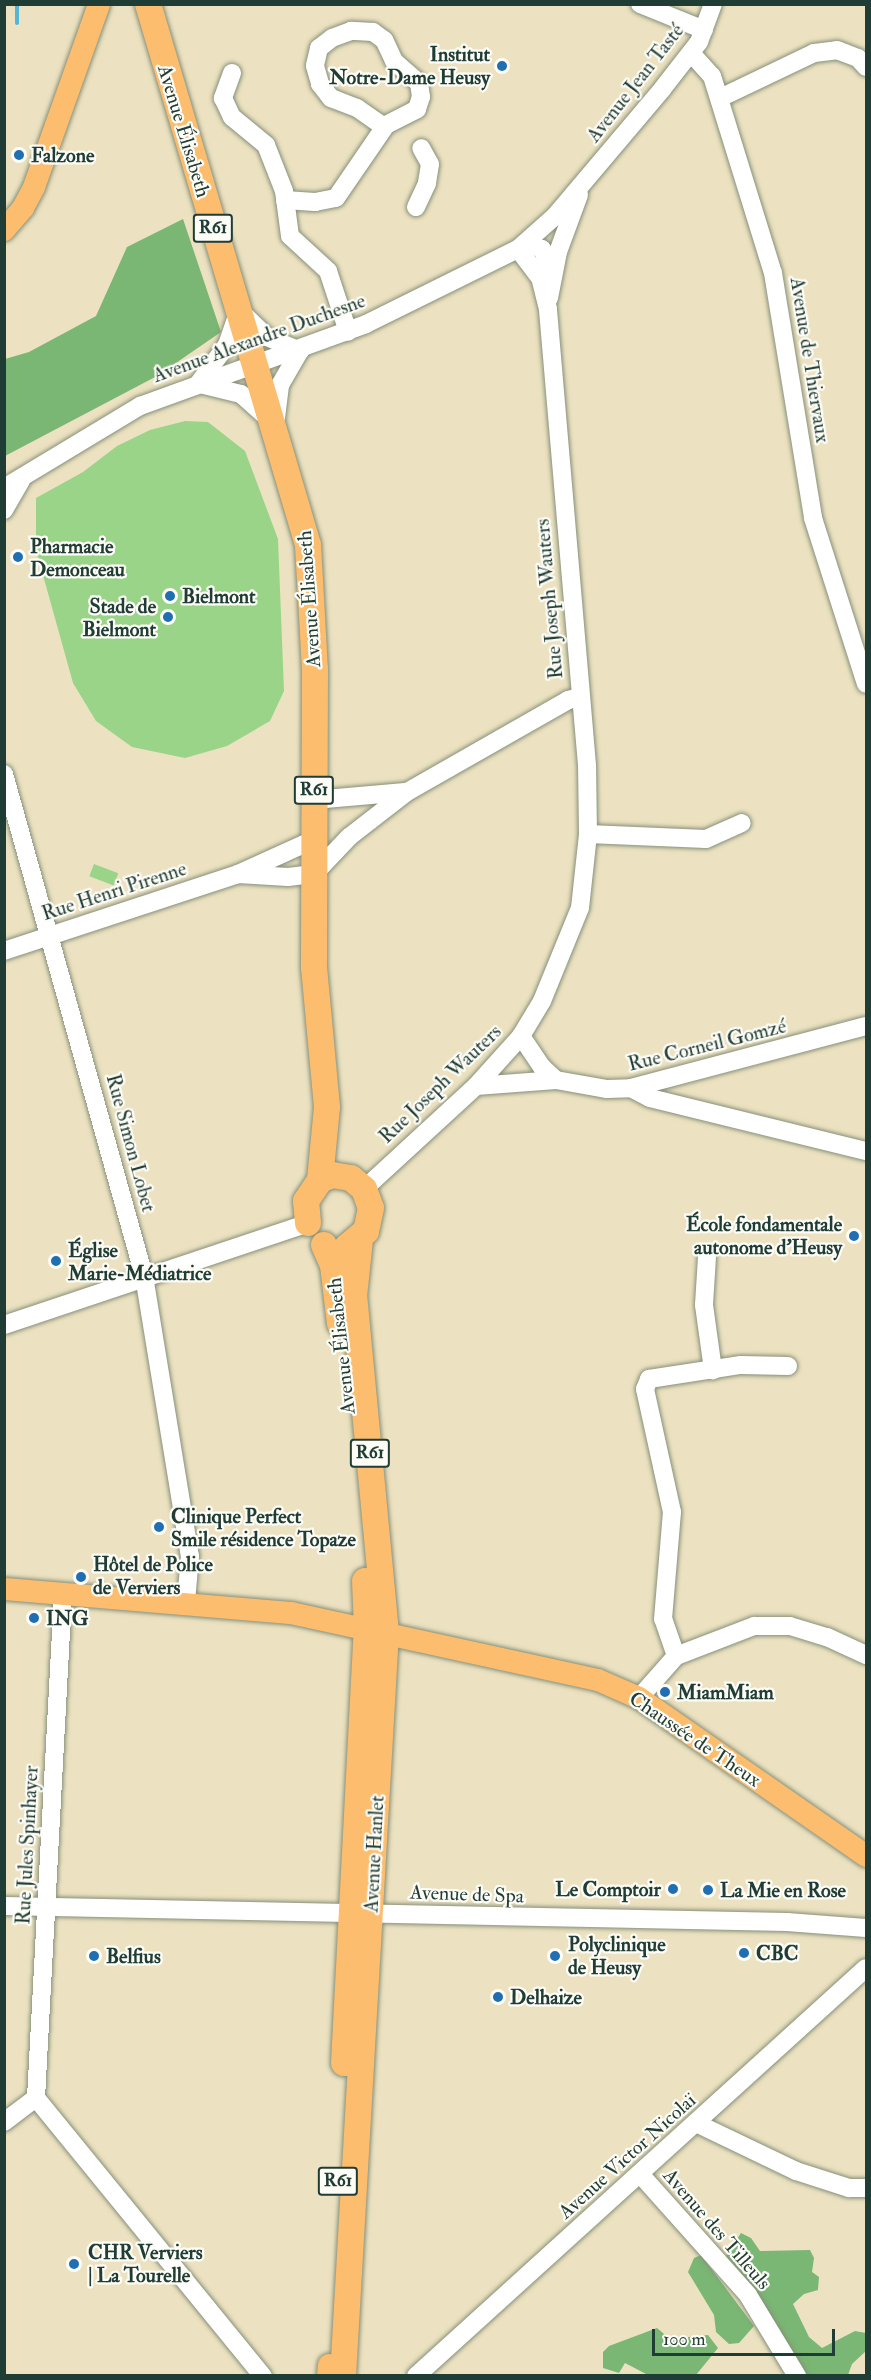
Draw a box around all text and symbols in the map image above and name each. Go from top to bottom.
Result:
street label: Avenue Jean Tasté [581,19,689,147]
place label: Institut Notre-Dame Heusy [329,42,490,89]
marker: Institut Notre-Dame Heusy [495,59,509,73]
street label: Avenue Élisabeth [152,62,216,200]
place label: Falzone [31,143,94,167]
marker: Falzone [12,148,26,162]
road number: R61 [192,213,234,243]
street label: Avenue de Thiervaux [785,276,835,444]
street label: Avenue Alexandre Duchesne [149,288,369,388]
street label: Rue Joseph Wauters [530,518,568,680]
street label: Avenue Élisabeth [292,530,326,668]
place label: Pharmacie Demonceau [30,534,125,581]
marker: Pharmacie Demonceau [11,550,25,564]
place label: Bielmont [182,584,255,608]
marker: Bielmont [163,589,177,603]
place label: Stade de Bielmont [83,594,156,641]
marker: Stade de Bielmont [161,610,175,624]
road number: R61 [293,775,335,805]
street label: Rue Henri Pirenne [39,856,189,926]
street label: Rue Corneil Gomzé [625,1014,789,1076]
street label: Rue Joseph Wauters [374,1020,506,1148]
street label: Rue Simon Lobet [101,1071,161,1215]
place label: École fondamentale autonome d'Heusy [686,1212,842,1259]
marker: École fondamentale autonome d'Heusy [847,1229,861,1243]
place label: Église Marie-Médiatrice [68,1238,211,1285]
marker: Église Marie-Médiatrice [49,1254,63,1268]
street label: Avenue Élisabeth [322,1277,360,1415]
road number: R61 [349,1438,391,1468]
place label: Clinique Perfect Smile résidence Topaze [171,1504,356,1551]
marker: Clinique Perfect Smile résidence Topaze [152,1520,166,1534]
place label: Hôtel de Police de Verviers [93,1553,213,1600]
marker: Hôtel de Police de Verviers [74,1570,88,1584]
place label: ING [46,1606,89,1630]
marker: ING [27,1611,41,1625]
place label: MiamMiam [677,1680,774,1704]
marker: MiamMiam [658,1685,672,1699]
street label: Chaussée de Theux [625,1686,765,1792]
street label: Rue Jules Spinhayer [11,1765,43,1925]
street label: Avenue Hanlet [359,1795,389,1913]
place label: Le Comptoir [555,1877,661,1901]
place label: La Mie en Rose [720,1878,846,1902]
street label: Avenue de Spa [410,1880,524,1908]
marker: Le Comptoir [666,1882,680,1896]
marker: La Mie en Rose [701,1883,715,1897]
place label: Polyclinique de Heusy [568,1932,666,1979]
place label: CBC [756,1941,798,1965]
place label: Belfius [106,1944,161,1968]
marker: CBC [737,1946,751,1960]
marker: Polyclinique de Heusy [546,1947,564,1965]
marker: Belfius [87,1949,101,1963]
place label: Delhaize [510,1985,582,2009]
marker: Delhaize [491,1990,505,2004]
street label: Avenue Victor Nicolaï [553,2088,701,2224]
street label: Avenue des Tilleuls [658,2164,776,2294]
road number: R61 [317,2166,359,2196]
place label: CHR Verviers | La Tourelle [88,2240,203,2287]
marker: CHR Verviers | La Tourelle [65,2255,83,2273]
scale bar [655,2317,838,2355]
text: 100 m [663,2328,706,2351]

